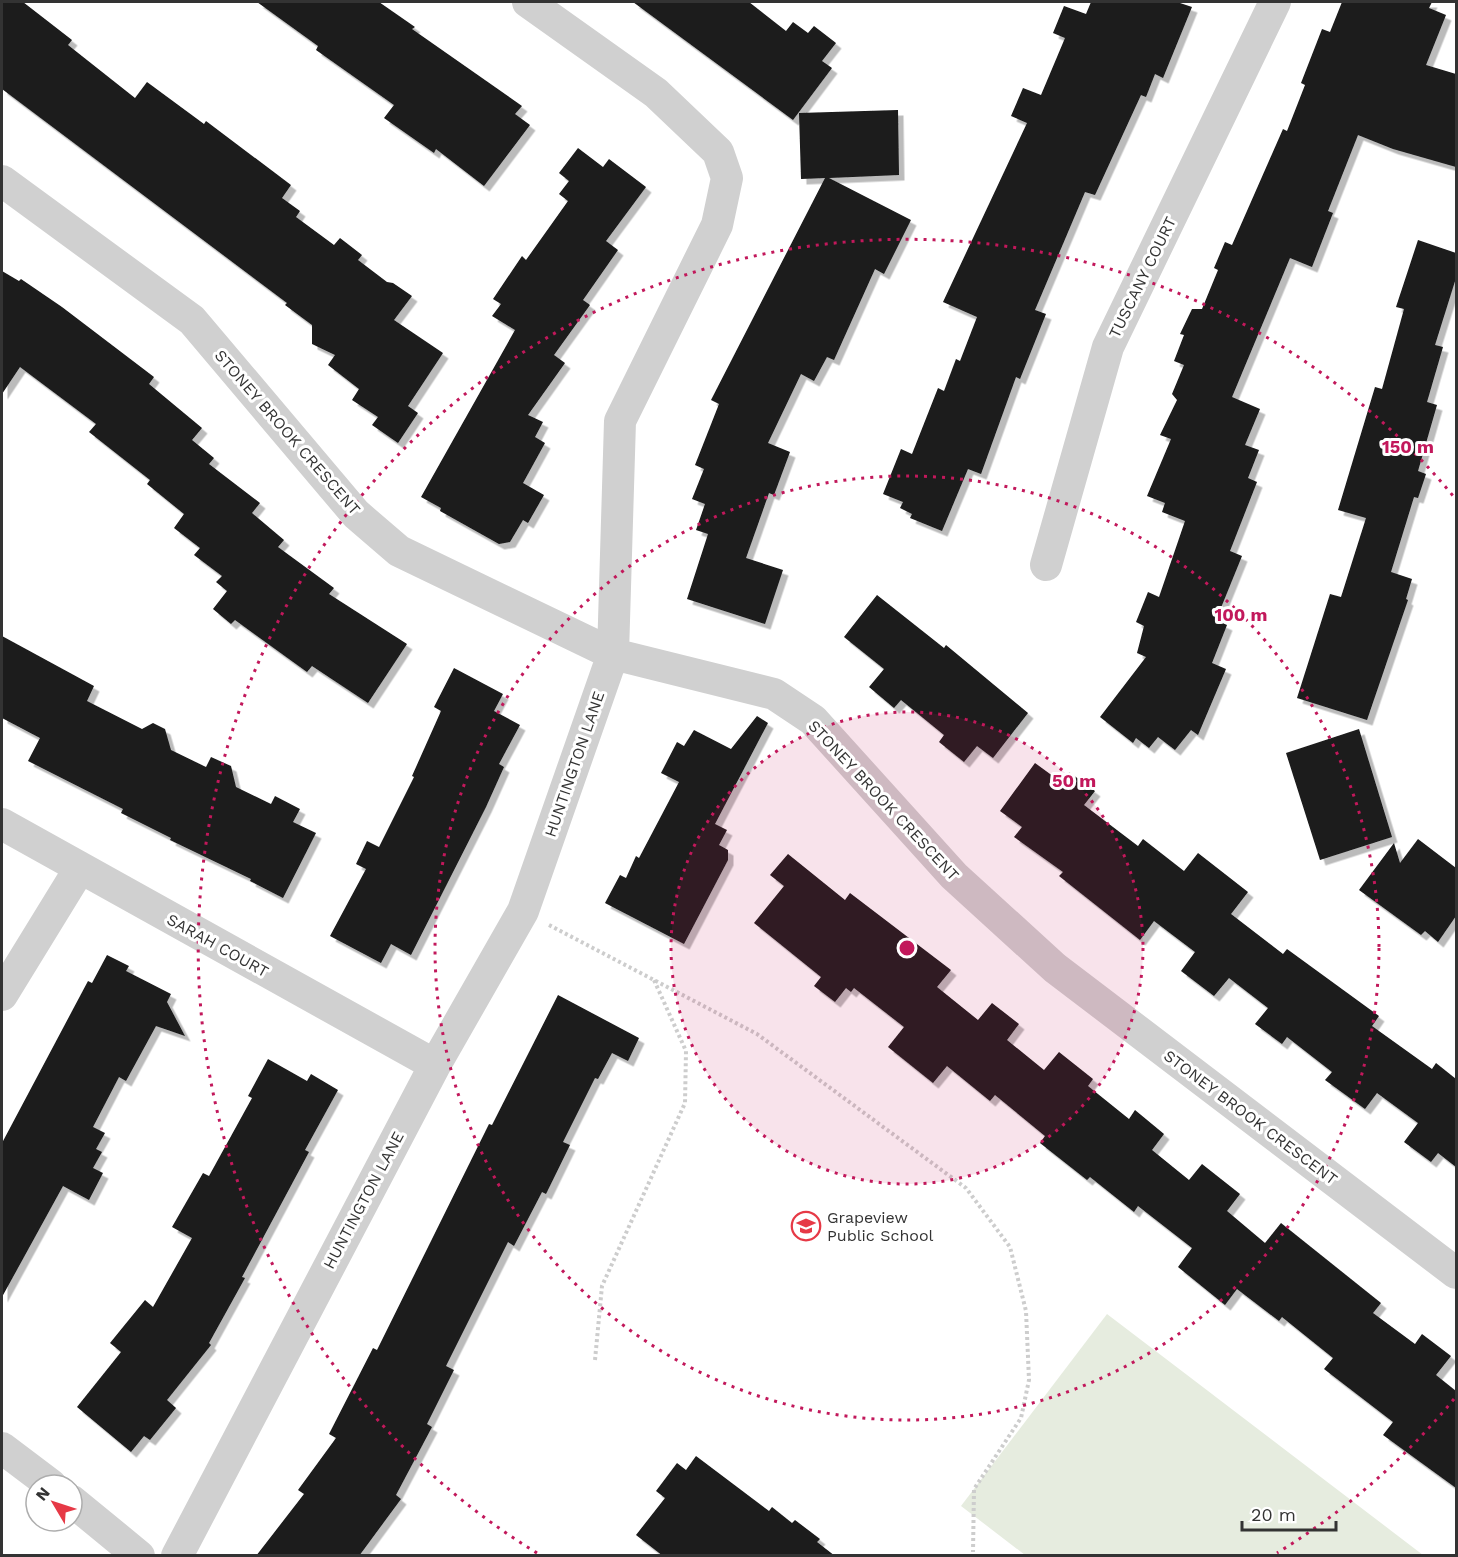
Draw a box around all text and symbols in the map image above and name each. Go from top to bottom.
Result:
street label: TUSCANY COURT [1105,213,1180,341]
street label: STONEY BROOK CRESCENT [211,346,365,519]
text: 150 m [1382,436,1434,457]
text: 100 m [1214,604,1268,625]
street label: HUNTINGTON LANE [541,689,608,840]
street label: STONEY BROOK CRESCENT [804,716,963,885]
text: 50 m [1052,770,1096,791]
street label: SARAH COURT [164,910,272,981]
centre of rings [897,938,917,958]
street label: STONEY BROOK CRESCENT [1160,1046,1341,1189]
street label: HUNTINGTON LANE [319,1128,408,1272]
place label: Grapeview Public School [827,1208,934,1245]
school or university icon: Grapeview Public School [790,1210,822,1242]
north arrow [24,1473,84,1533]
text: N [32,1483,54,1504]
scale bar [1242,1494,1336,1532]
text: 20 m [1251,1504,1296,1525]

